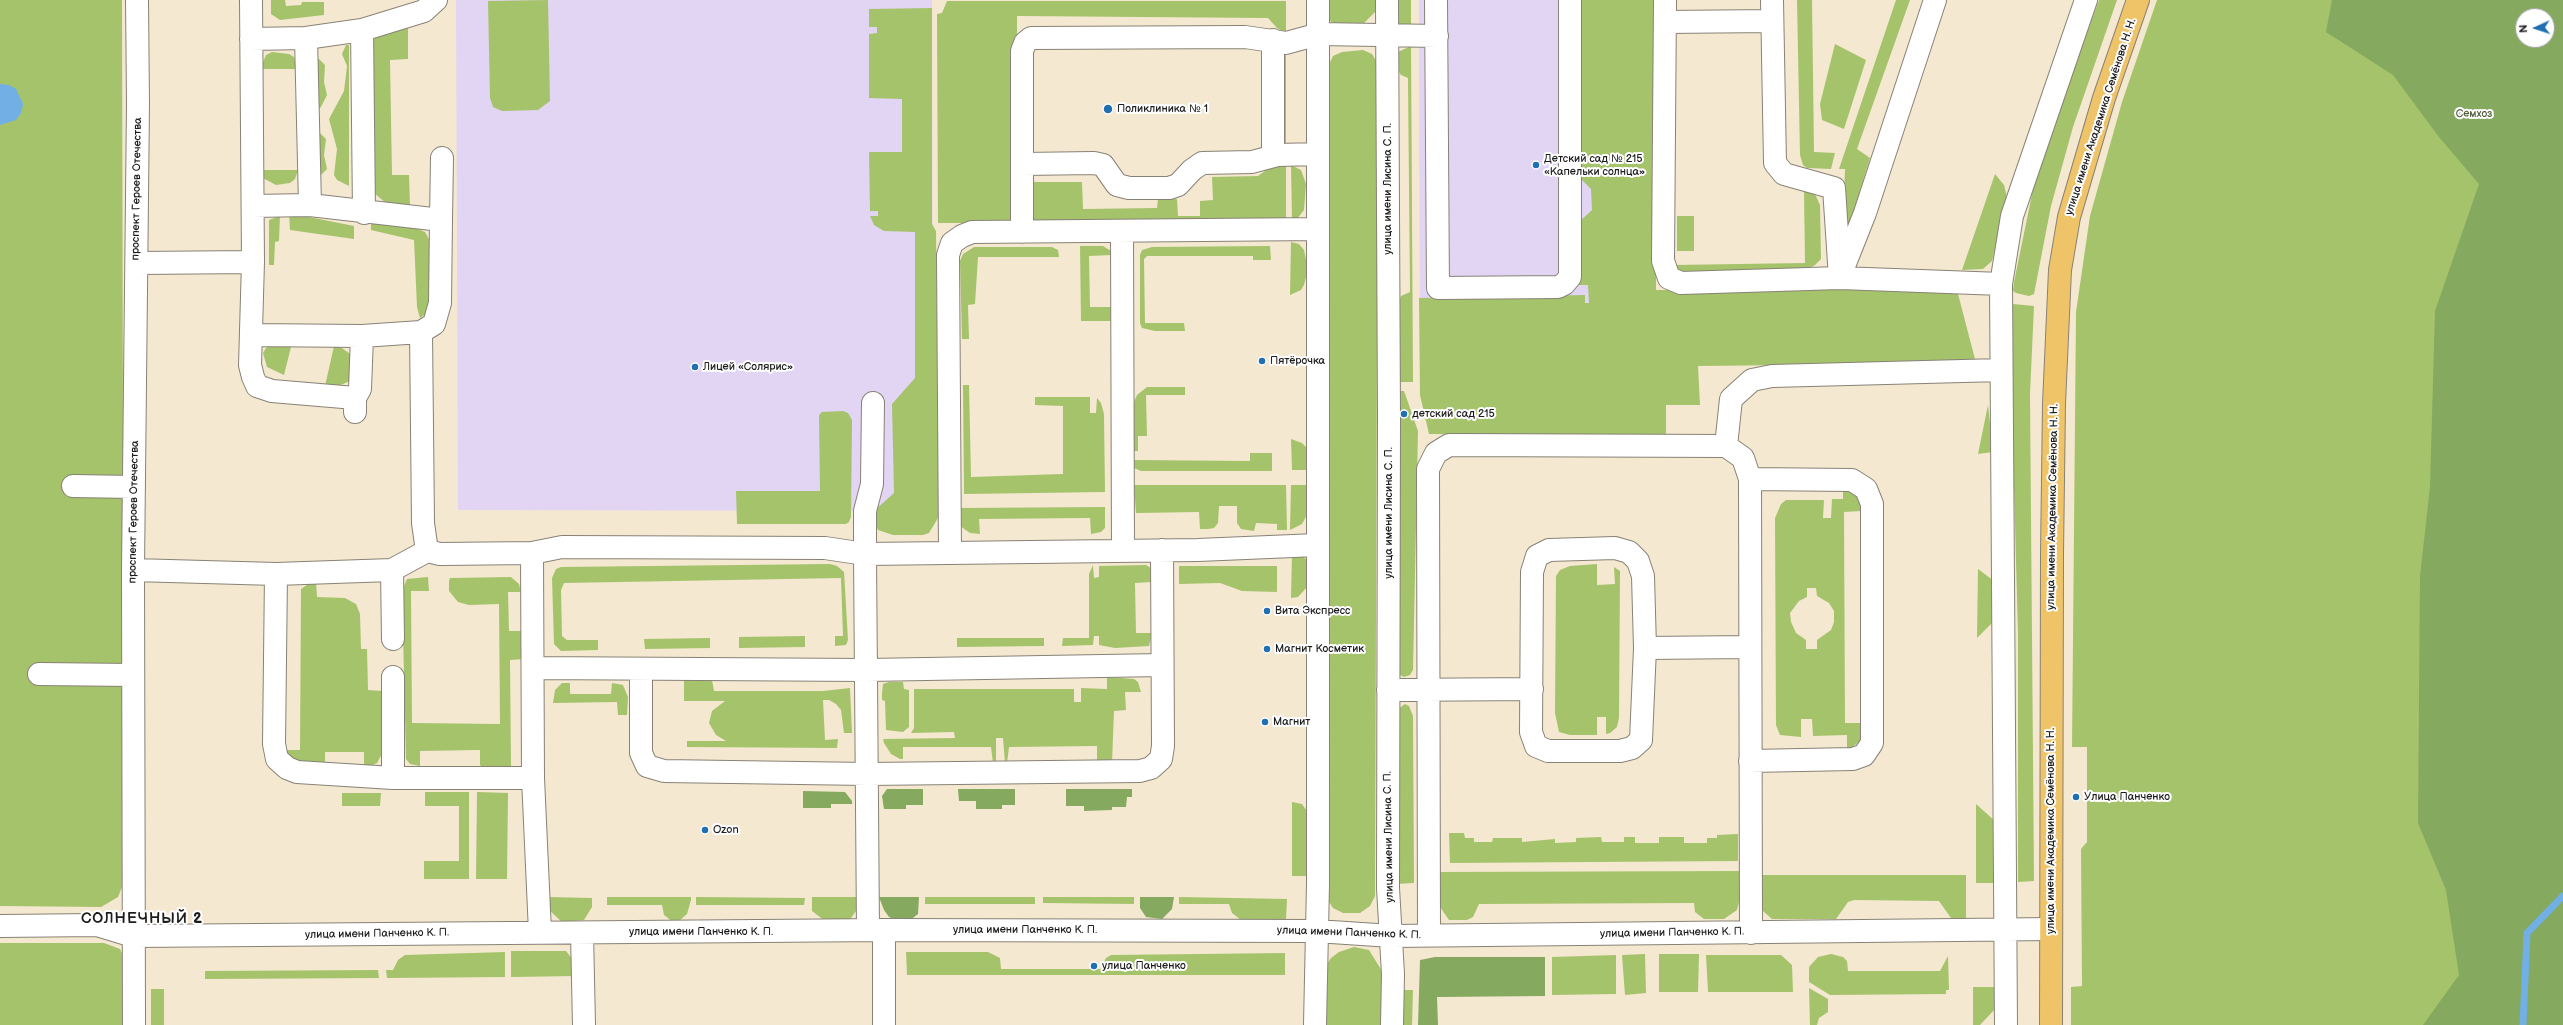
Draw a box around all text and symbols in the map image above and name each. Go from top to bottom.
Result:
north arrow [2515,8,2555,48]
street label: улица имени Академика Семёнова Н. Н. [2063,17,2139,217]
text: N [2517,24,2530,33]
place label: Поликлиника № 1 [1117,102,1208,116]
marker: Поликлиника № 1 [1102,103,1114,115]
park label: Семхоз [2456,107,2492,121]
street label: проспект Героев Отечества [129,117,145,261]
street label: улица имени Лисина С. П. [1381,123,1395,255]
place label: Детский сад № 215 «Капельки солнца» [1544,152,1645,178]
marker: Детский сад № 215 «Капельки солнца» [1531,160,1541,170]
place label: Пятёрочка [1270,354,1325,368]
marker: Пятёрочка [1257,356,1267,366]
place label: Лицей «Солярис» [703,360,793,374]
marker: Лицей «Солярис» [690,362,700,372]
street label: улица имени Академика Семёнова Н. Н. [2045,404,2061,610]
place label: детский сад 215 [1412,407,1495,421]
marker: детский сад 215 [1399,409,1409,419]
street label: проспект Героев Отечества [126,440,142,584]
street label: улица имени Лисина С. П. [1382,447,1396,579]
place label: Вита Экспресс [1275,604,1351,618]
marker: Вита Экспресс [1262,606,1272,616]
place label: Магнит Косметик [1275,642,1364,656]
marker: Магнит Косметик [1262,644,1272,654]
place label: Магнит [1273,715,1310,729]
marker: Магнит [1260,717,1270,727]
street label: улица имени Академика Семёнова Н. Н. [2044,728,2058,934]
street label: улица имени Лисина С. П. [1381,771,1397,903]
place label: Улица Панченко [2084,790,2170,804]
marker: Улица Панченко [2071,792,2081,802]
place label: Ozon [713,823,739,837]
marker: Ozon [700,825,710,835]
district label: СОЛНЕЧНЫЙ 2 [81,910,203,928]
street label: улица имени Панченко К. П. [953,923,1097,937]
street label: улица имени Панченко К. П. [1277,924,1421,942]
street label: улица имени Панченко К. П. [629,925,773,939]
street label: улица имени Панченко К. П. [1600,925,1744,941]
street label: улица имени Панченко К. П. [305,926,449,942]
place label: улица Панченко [1102,959,1186,973]
marker: улица Панченко [1089,961,1099,971]

